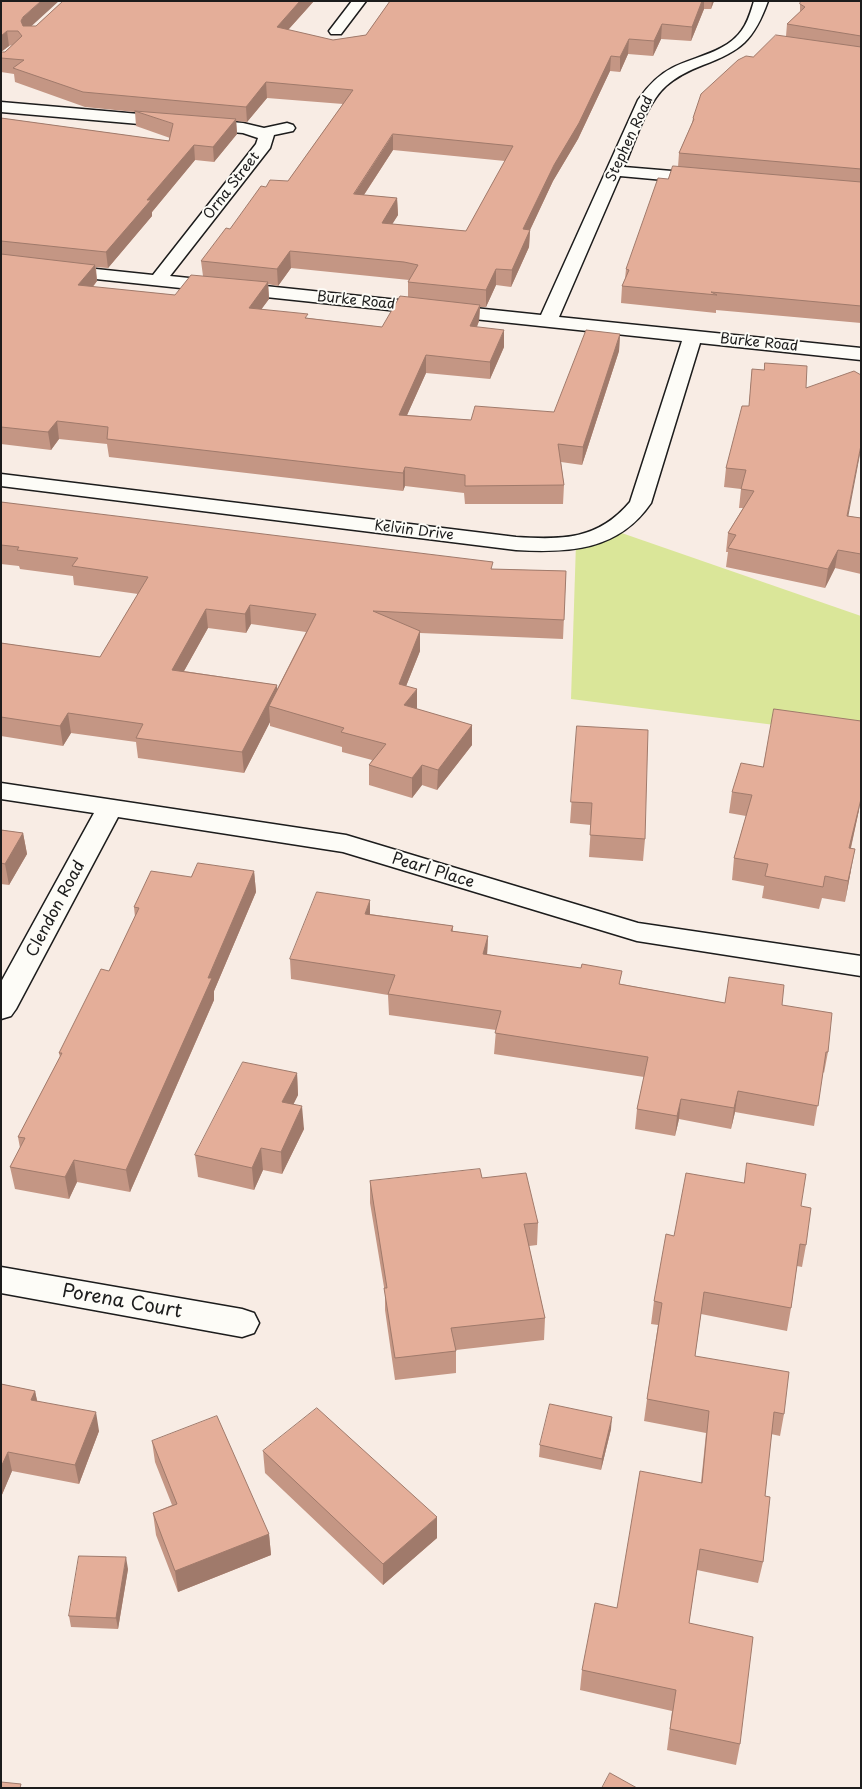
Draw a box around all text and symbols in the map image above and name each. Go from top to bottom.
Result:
street label: Stephen Road [603,93,657,185]
street label: Orna Street [200,149,264,223]
street label: Burke Road [316,289,396,313]
street label: Burke Road [719,331,799,355]
street label: Kelvin Drive [373,518,455,544]
street label: Pearl Place [390,849,476,893]
street label: Clendon Road [23,858,89,960]
street label: Porena Court [60,1280,184,1324]

